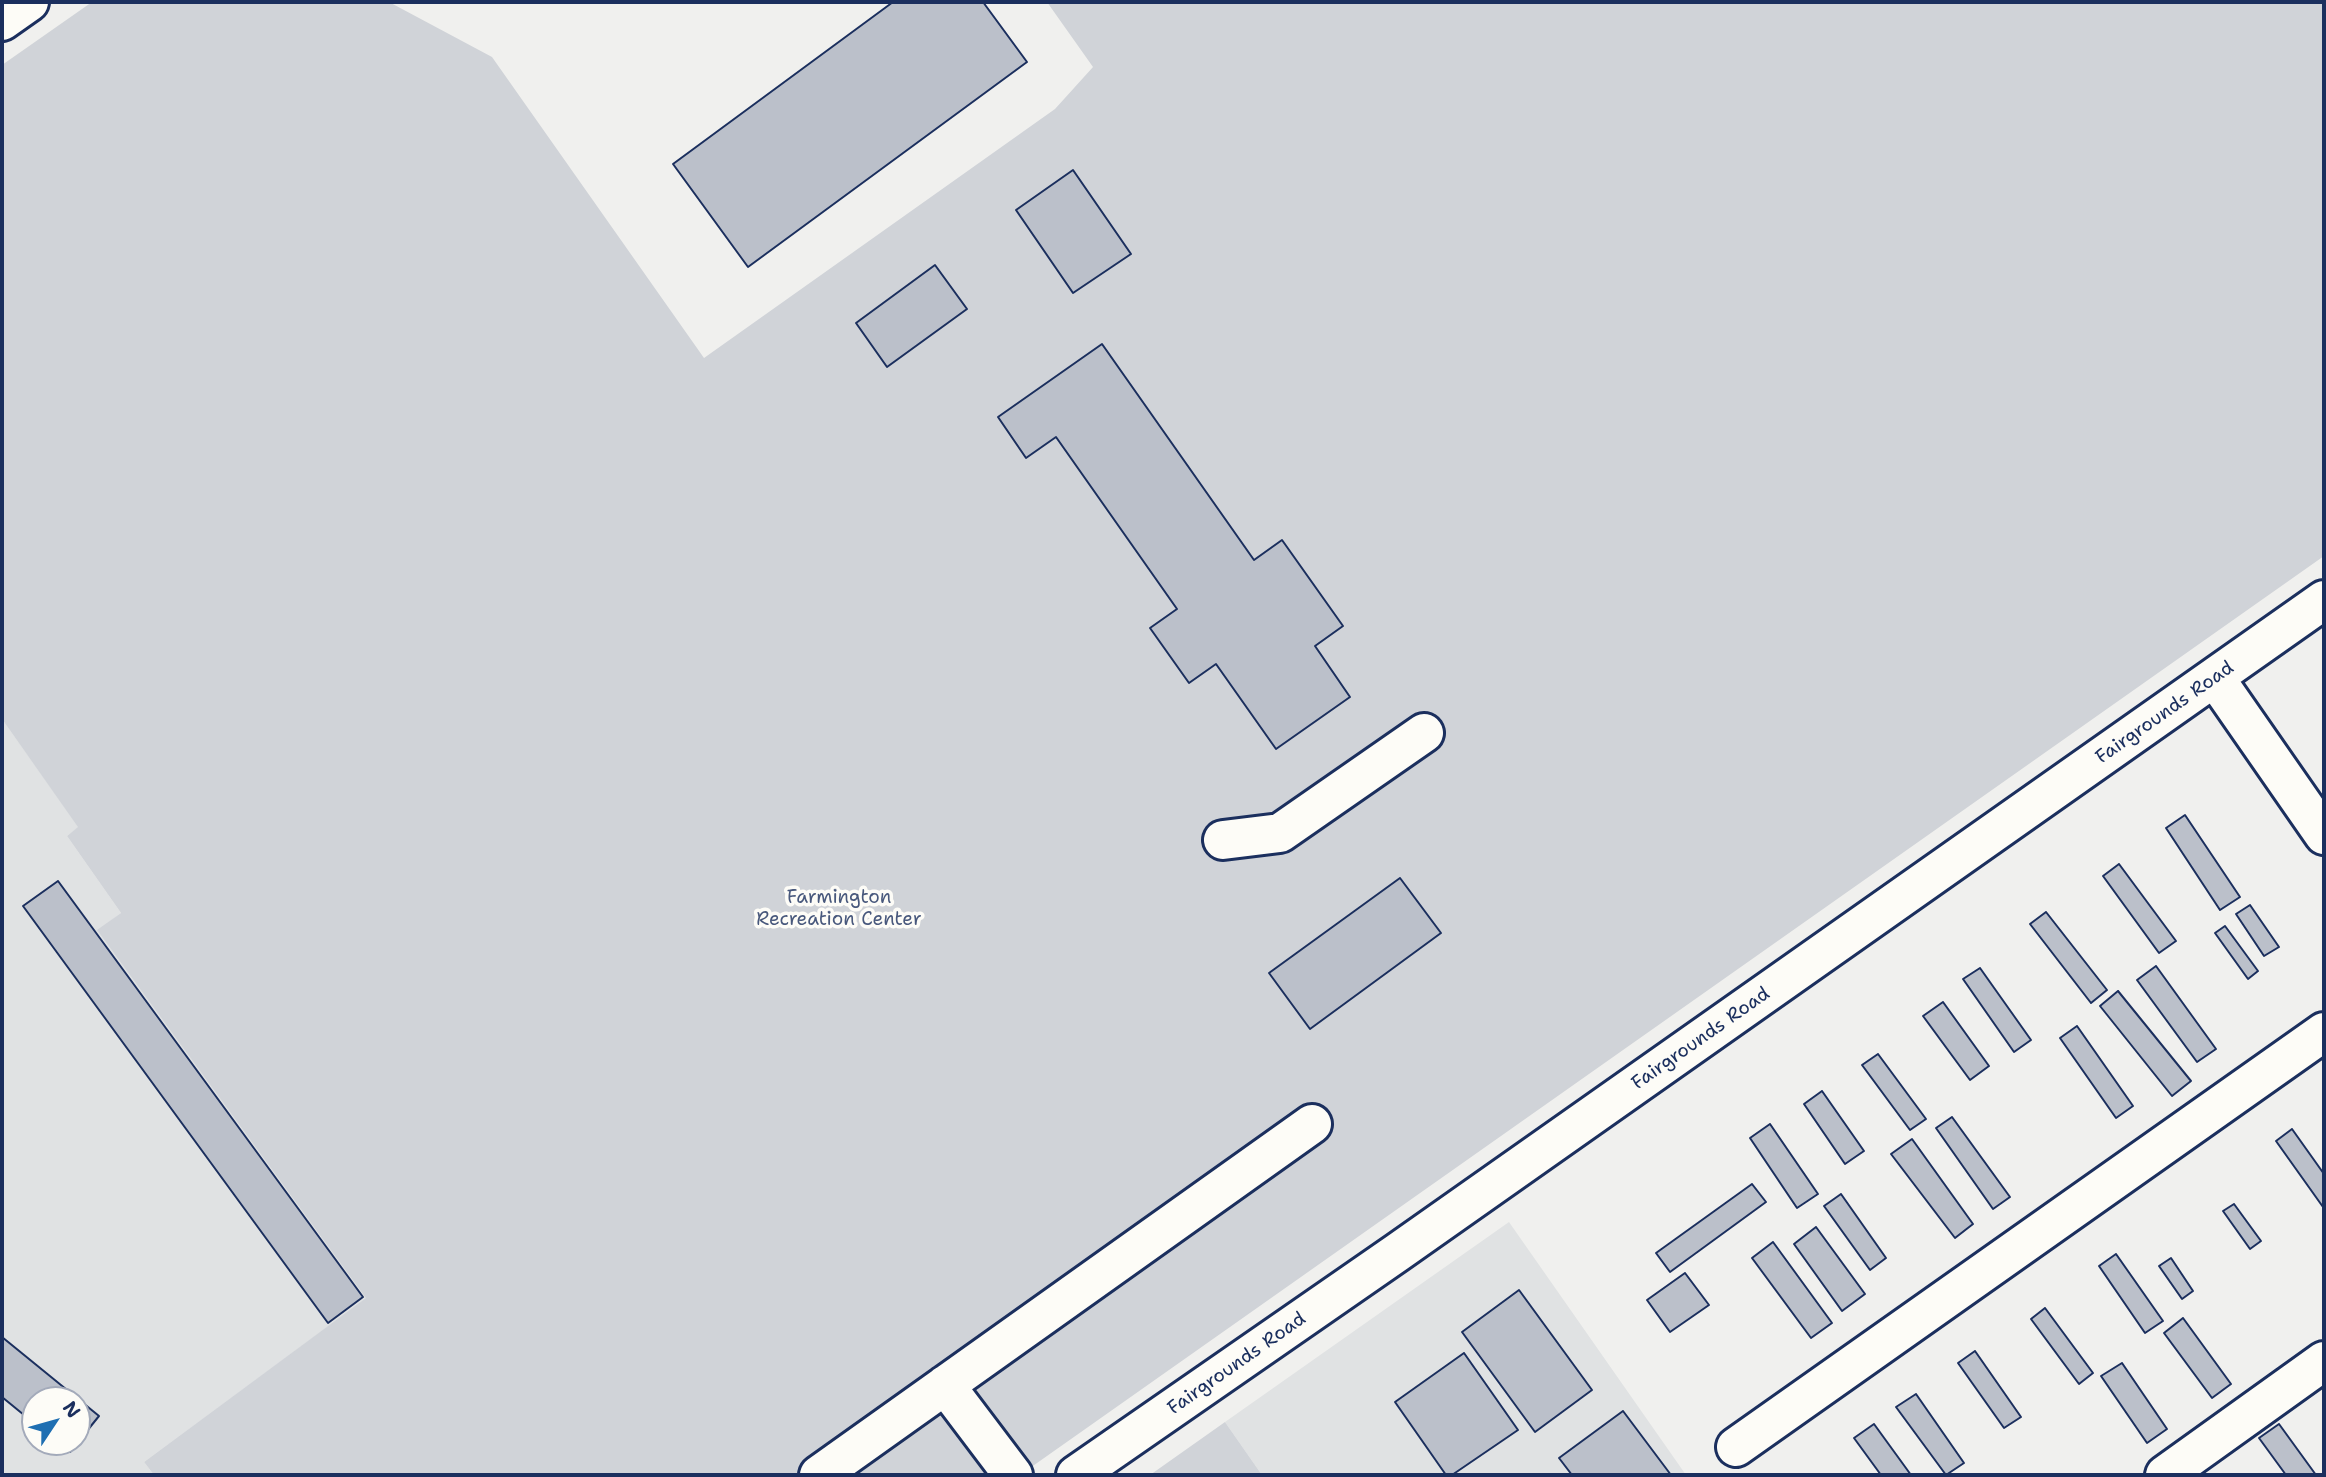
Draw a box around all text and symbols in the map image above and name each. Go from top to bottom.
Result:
street label: Fairgrounds Road [2092,657,2238,769]
park label: Farmington Recreation Center [756,887,922,931]
street label: Fairgrounds Road [1628,983,1774,1095]
street label: Fairgrounds Road [1164,1308,1310,1420]
north arrow [21,1386,91,1456]
text: N [57,1396,86,1423]

